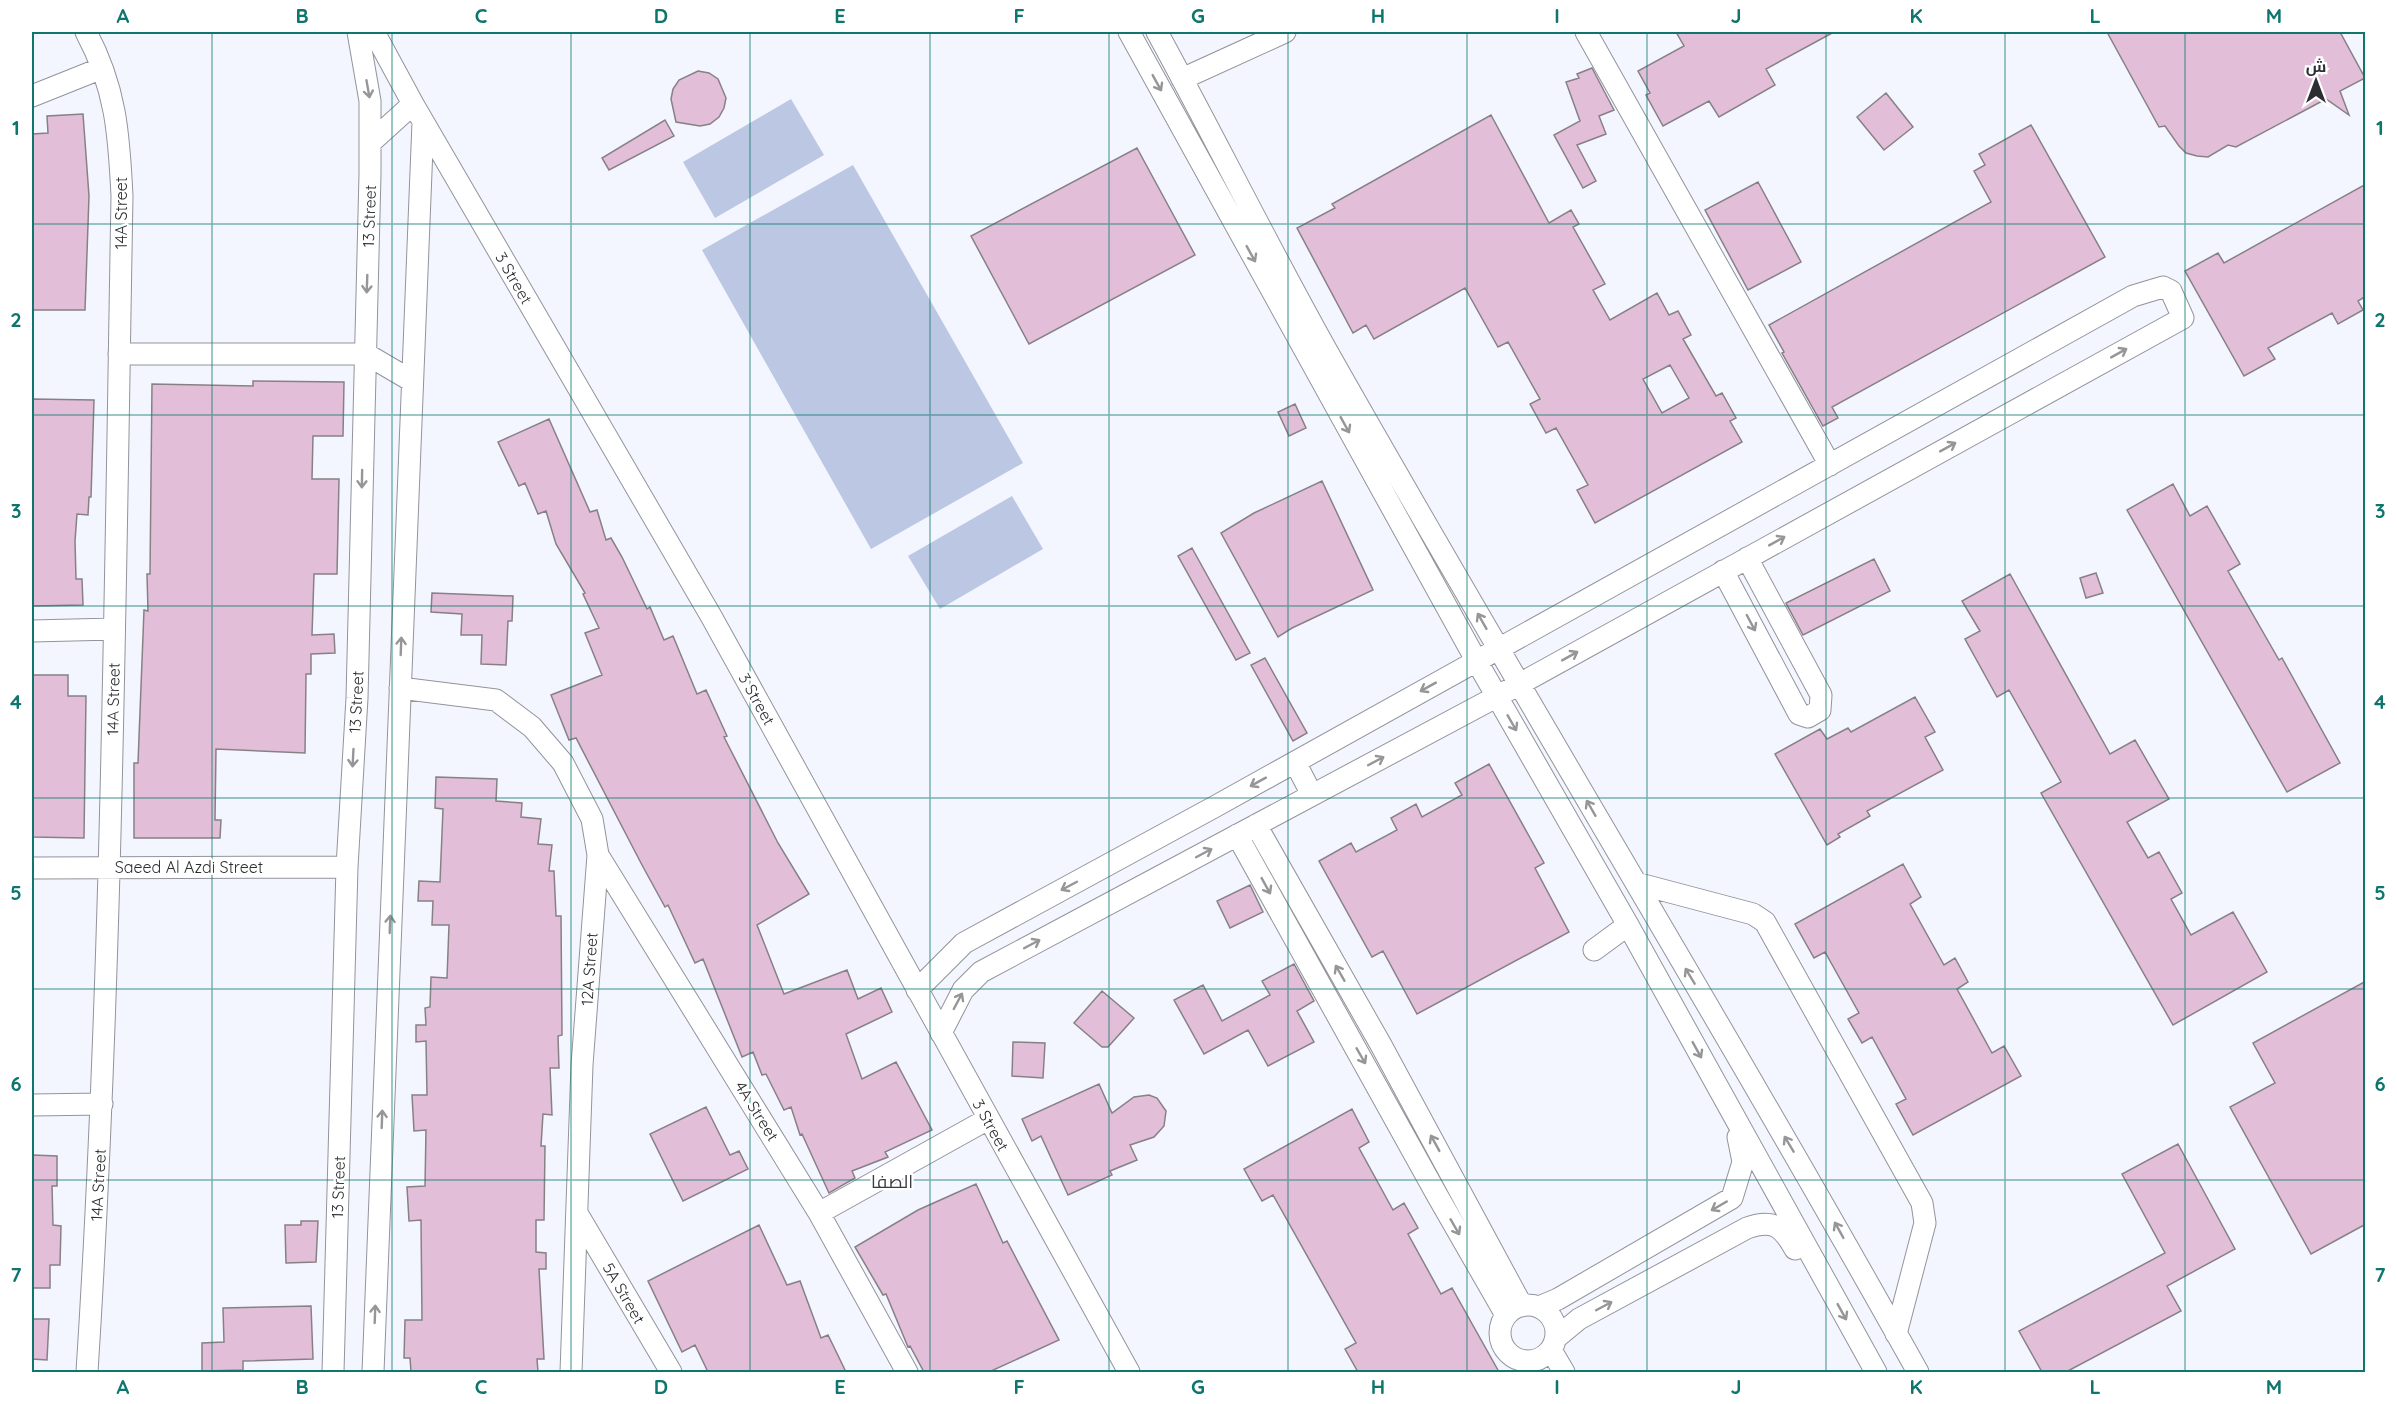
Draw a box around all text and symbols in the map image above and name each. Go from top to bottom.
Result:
text: A [117,3,130,28]
text: B [295,3,309,28]
text: C [475,3,488,28]
text: D [654,3,668,28]
text: E [834,3,846,28]
text: F [1013,3,1025,28]
text: G [1191,3,1205,28]
text: H [1371,3,1385,28]
text: I [1554,3,1560,28]
text: J [1730,3,1742,28]
text: K [1909,3,1923,28]
text: L [2089,3,2101,28]
text: M [2266,3,2282,28]
north arrow [2286,51,2346,111]
text: ش [2306,56,2326,76]
one-way arrow [1151,74,1163,91]
one-way arrow [363,79,374,98]
text: 1 [12,115,20,140]
text: 1 [2376,115,2384,140]
street label: 14A Street [111,177,131,249]
street label: 13 Street [358,184,380,248]
one-way arrow [1245,245,1257,262]
street label: 3 Street [491,249,537,307]
one-way arrow [362,273,373,293]
text: 2 [10,307,22,332]
text: 2 [2374,307,2386,332]
one-way arrow [2110,347,2127,359]
one-way arrow [1340,415,1351,433]
one-way arrow [1939,441,1956,453]
one-way arrow [357,468,368,488]
text: 3 [11,498,21,523]
text: 3 [2375,498,2385,523]
one-way arrow [1768,535,1786,546]
one-way arrow [1476,613,1488,630]
one-way arrow [1745,614,1757,631]
one-way arrow [396,636,407,656]
one-way arrow [1561,650,1578,662]
street label: 14A Street [102,663,124,735]
street label: 3 Street [735,669,779,729]
street label: 13 Street [344,670,368,734]
one-way arrow [1420,681,1437,693]
text: 4 [10,689,22,714]
text: 4 [2374,689,2386,714]
one-way arrow [1506,714,1518,731]
one-way arrow [348,747,359,767]
one-way arrow [1367,755,1384,767]
one-way arrow [1250,777,1267,789]
one-way arrow [1585,800,1597,817]
one-way arrow [1195,846,1213,858]
street label: Saeed Al Azdi Street [115,857,263,877]
one-way arrow [1260,877,1272,894]
text: 5 [10,880,22,905]
one-way arrow [1061,880,1078,892]
text: 5 [2374,880,2386,905]
one-way arrow [384,915,395,935]
street label: 12A Street [576,932,602,1006]
one-way arrow [1023,938,1040,950]
one-way arrow [1334,965,1346,982]
one-way arrow [1684,968,1696,985]
one-way arrow [953,992,964,1010]
one-way arrow [1691,1041,1703,1058]
one-way arrow [1355,1047,1367,1064]
text: 6 [10,1071,22,1096]
text: 6 [2374,1071,2386,1096]
street label: 4A Street [731,1077,783,1145]
street label: 3 Street [969,1095,1013,1155]
one-way arrow [376,1110,388,1130]
one-way arrow [1429,1135,1440,1153]
one-way arrow [1783,1136,1795,1153]
street label: 14A Street [86,1148,110,1222]
street label: 13 Street [327,1155,349,1219]
district label: الصفا [871,1170,913,1193]
one-way arrow [1711,1200,1728,1212]
one-way arrow [1449,1218,1461,1235]
one-way arrow [1833,1221,1844,1239]
street label: 5A Street [599,1259,649,1327]
text: 7 [11,1262,22,1287]
text: 7 [2375,1262,2386,1287]
one-way arrow [1595,1300,1612,1312]
one-way arrow [1837,1303,1849,1320]
one-way arrow [369,1305,381,1325]
text: A [117,1374,130,1399]
text: B [295,1374,309,1399]
text: C [475,1374,488,1399]
text: D [654,1374,668,1399]
text: E [834,1374,846,1399]
text: F [1013,1374,1025,1399]
text: G [1191,1374,1205,1399]
text: H [1371,1374,1385,1399]
text: I [1554,1374,1560,1399]
text: J [1730,1374,1742,1399]
text: K [1909,1374,1923,1399]
text: L [2089,1374,2101,1399]
text: M [2266,1374,2282,1399]

